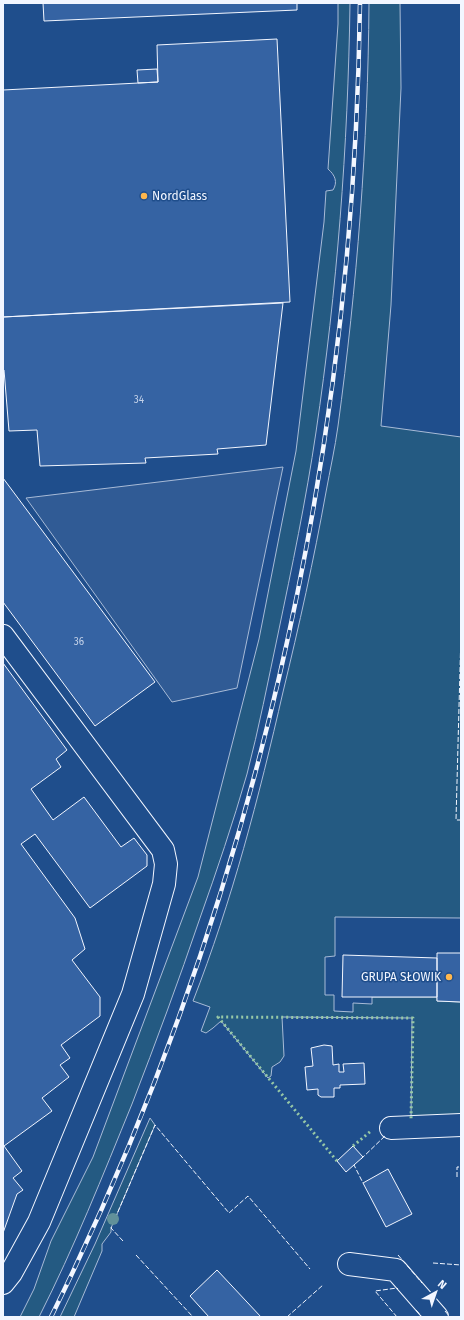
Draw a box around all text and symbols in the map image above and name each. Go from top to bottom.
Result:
place label: NordGlass [152,189,208,203]
marker: NordGlass [139,191,149,201]
house number: 34 [134,394,145,406]
house number: 36 [74,636,84,648]
place label: GRUPA SŁOWIK [361,970,442,984]
marker: GRUPA SŁOWIK [444,972,454,982]
north arrow [416,1272,456,1312]
text: N [435,1277,449,1292]

